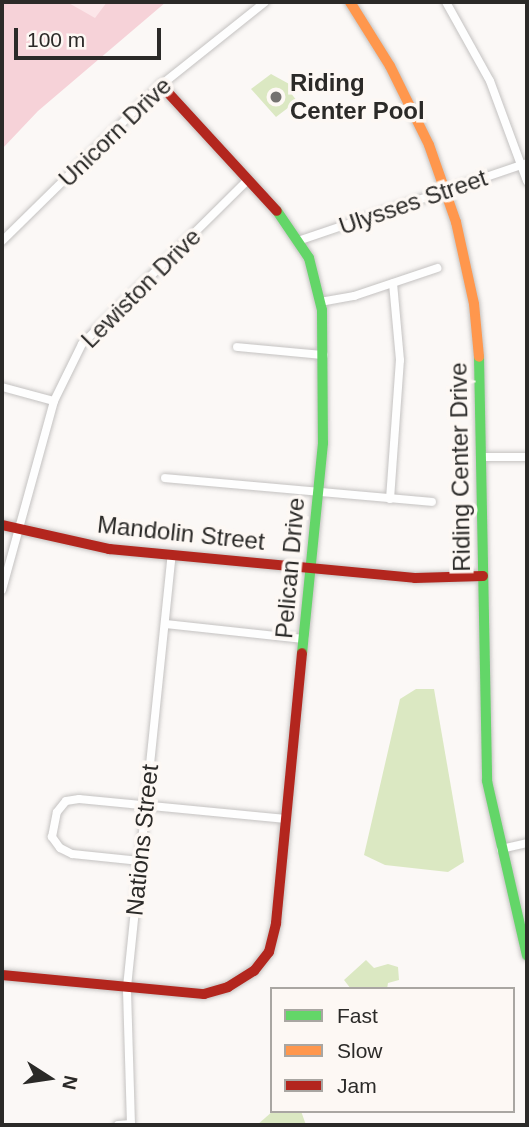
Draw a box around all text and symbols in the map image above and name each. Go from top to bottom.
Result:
scale bar [18,14,164,58]
text: 100 m [27,28,85,51]
place label: Riding Center Pool [290,69,425,125]
street label: Unicorn Drive [53,71,177,193]
marker: Riding Center Pool [268,89,284,105]
street label: Ulysses Street [335,163,491,241]
street label: Lewiston Drive [75,222,207,354]
street label: Riding Center Drive [444,362,476,572]
street label: Pelican Drive [269,496,311,640]
street label: Mandolin Street [96,510,266,556]
street label: Nations Street [120,763,164,917]
legend [270,987,515,1113]
text: Fast [337,1004,378,1027]
text: Slow [337,1039,383,1062]
north arrow [14,1043,84,1113]
text: N [58,1074,82,1091]
text: Jam [337,1074,377,1097]

